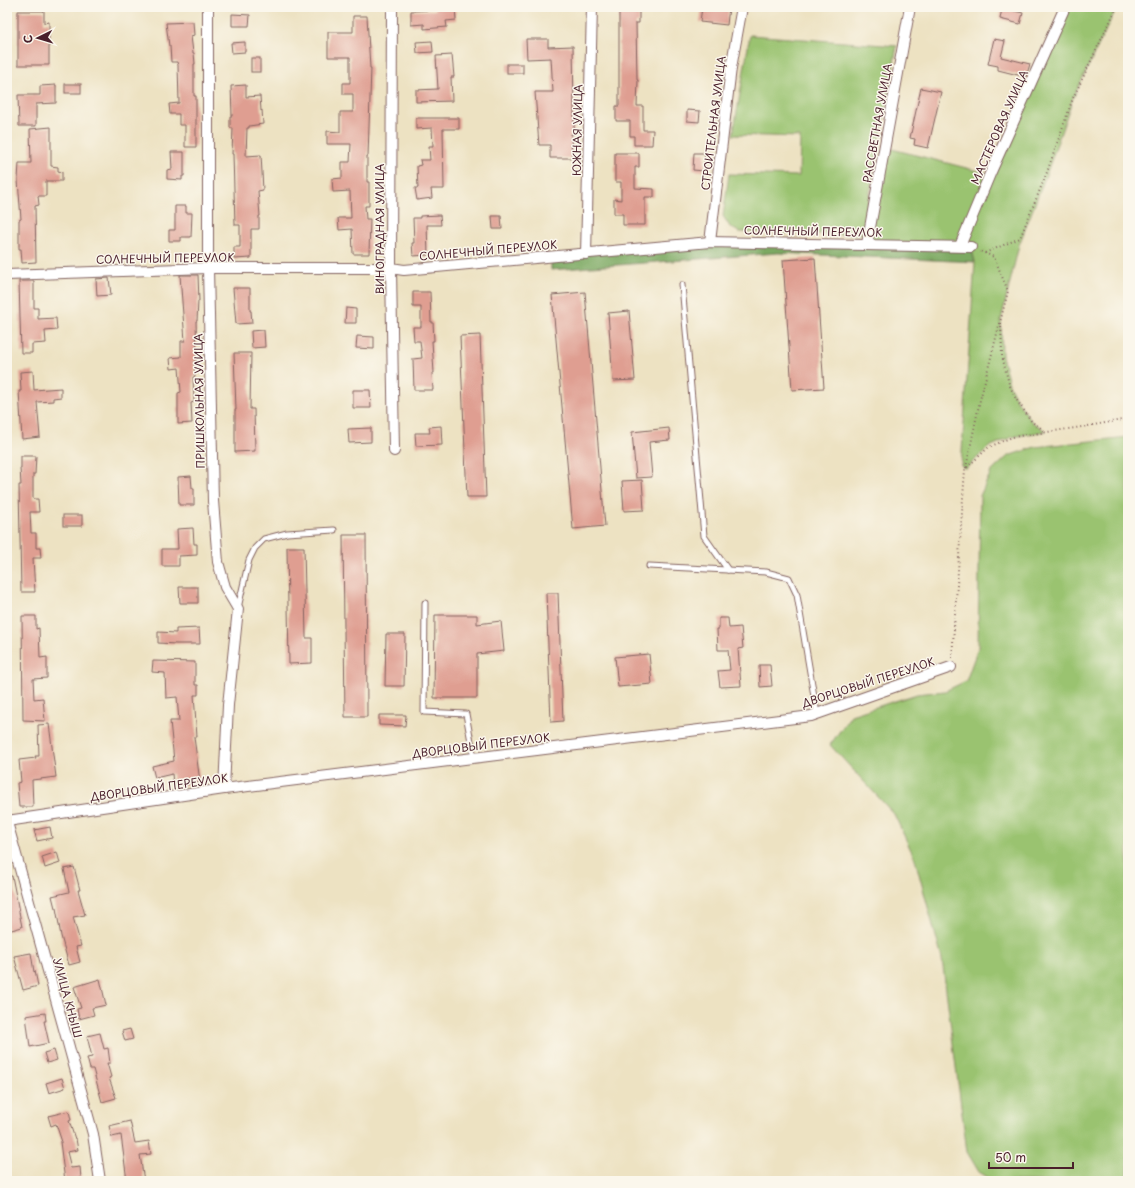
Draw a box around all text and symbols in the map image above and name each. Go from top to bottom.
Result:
north arrow [18,18,58,58]
text: С [19,34,36,44]
street label: СТРОИТЕЛЬНАЯ УЛИЦА [696,54,730,191]
street label: РАССВЕТНАЯ УЛИЦА [858,61,896,184]
street label: МАСТЕРОВАЯ УЛИЦА [966,66,1032,187]
street label: ЮЖНАЯ УЛИЦА [568,83,586,176]
street label: ВИНОГРАДНАЯ УЛИЦА [371,163,388,295]
street label: СОЛНЕЧНЫЙ ПЕРЕУЛОК [744,221,882,241]
street label: СОЛНЕЧНЫЙ ПЕРЕУЛОК [418,236,558,264]
street label: СОЛНЕЧНЫЙ ПЕРЕУЛОК [96,248,234,268]
street label: ПРИШКОЛЬНАЯ УЛИЦА [189,333,209,469]
street label: ДВОРЦОВЫЙ ПЕРЕУЛОК [799,652,937,712]
street label: ДВОРЦОВЫЙ ПЕРЕУЛОК [410,728,551,762]
street label: ДВОРЦОВЫЙ ПЕРЕУЛОК [88,769,229,805]
street label: УЛИЦА КНЫШ [49,956,87,1040]
scale bar [989,1144,1073,1170]
text: 50 m [995,1148,1026,1166]

